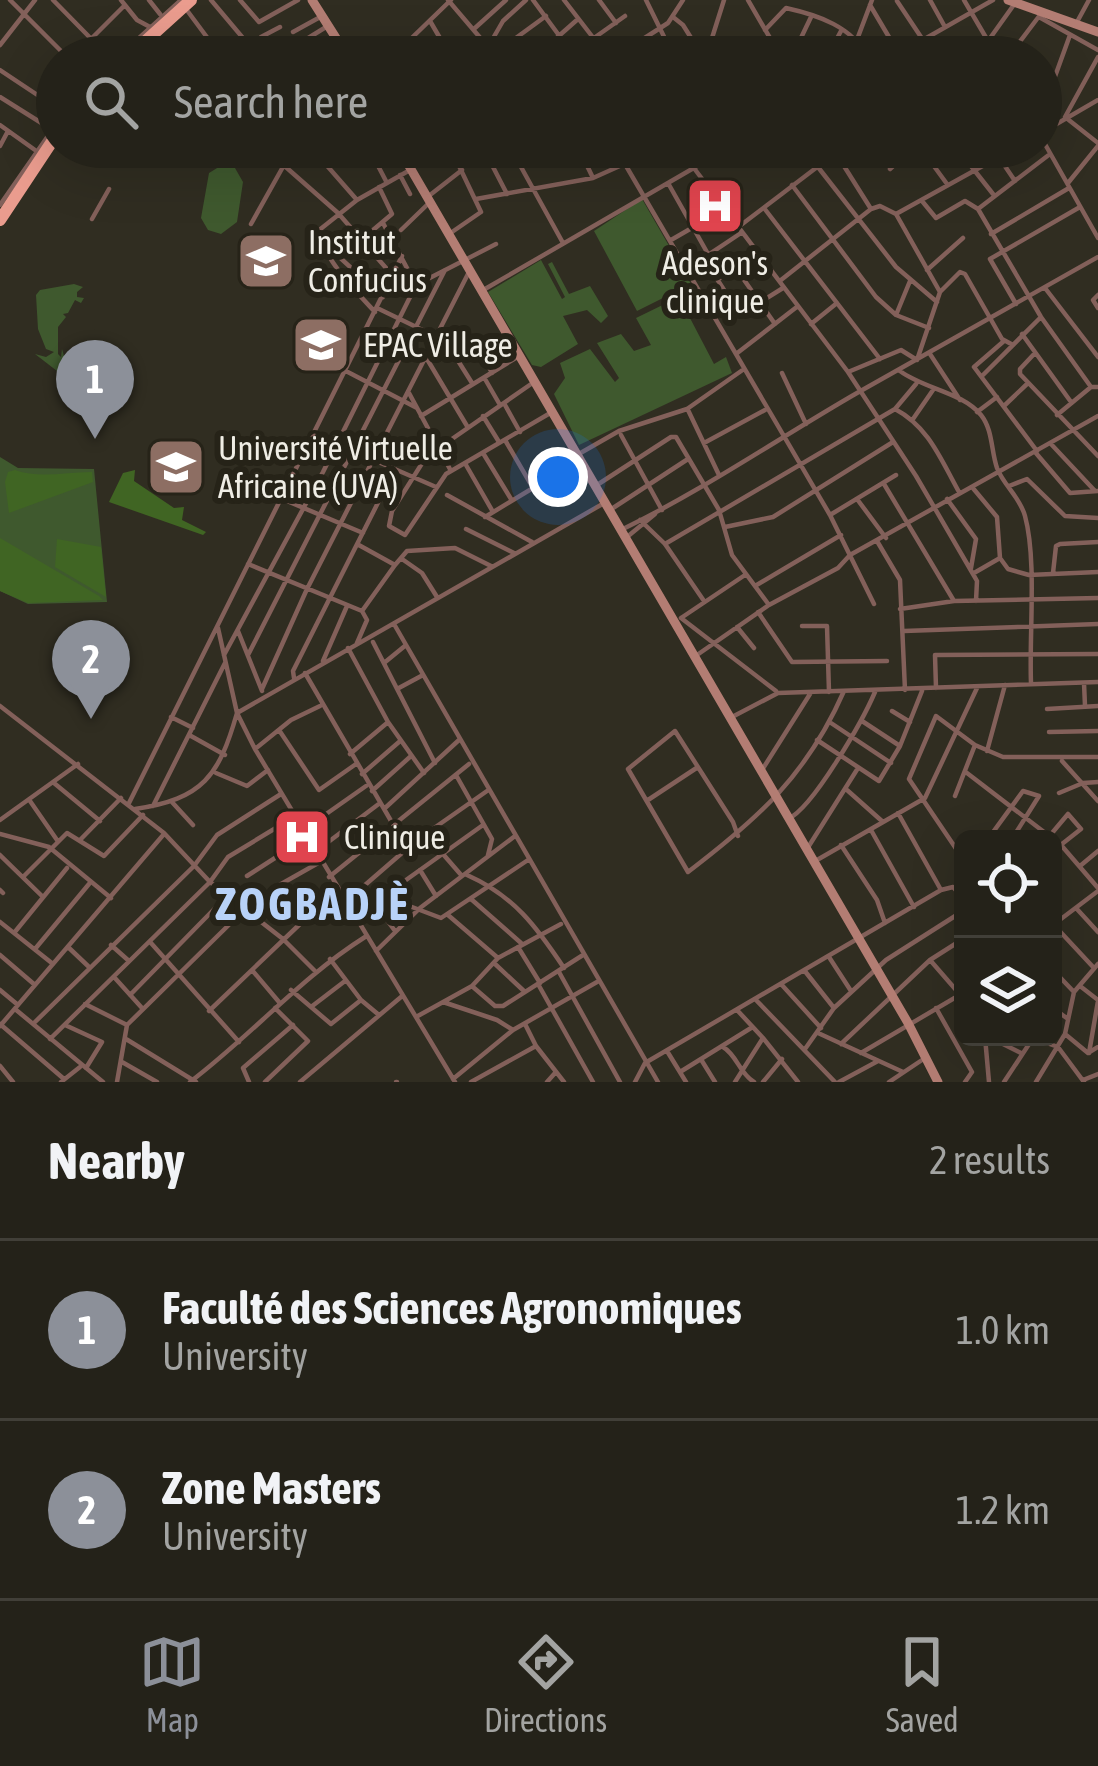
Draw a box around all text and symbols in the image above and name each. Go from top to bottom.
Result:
search box [36,36,1062,168]
icon: search [78,69,144,135]
text: Search here [174,76,368,128]
hospital icon: Adeson's clinique [684,175,746,237]
place label: Institut Confucius [308,223,427,299]
school or university icon: Institut Confucius [235,230,297,292]
place label: Adeson's clinique [662,244,768,320]
school or university icon: EPAC Village [290,314,352,376]
place label: EPAC Village [363,326,513,364]
pin: 1 [56,340,134,439]
place label: Université Virtuelle Africaine (UVA) [218,429,453,505]
school or university icon: Université Virtuelle Africaine (UVA) [145,436,207,498]
your location [528,447,588,507]
pin: 2 [52,620,130,719]
hospital icon: Clinique [271,806,333,868]
place label: Clinique [344,818,445,856]
map controls [954,830,1062,1046]
button: locate [954,830,1062,938]
district label: ZOGBADJÈ [215,878,411,930]
button: layers [954,938,1062,1046]
text: Nearby [48,1131,185,1190]
text: 2 results [929,1138,1050,1182]
text: Faculté des Sciences Agronomiques [162,1282,742,1334]
text: 1 [78,1308,96,1352]
text: 1.0 km [956,1308,1050,1352]
text: University [162,1334,308,1378]
text: Zone Masters [162,1462,381,1514]
text: 2 [78,1488,96,1532]
text: 1.2 km [956,1488,1050,1532]
text: University [162,1514,308,1558]
tab: Map [139,1629,205,1739]
tab: Directions [484,1629,607,1739]
tab: Saved [886,1629,959,1739]

